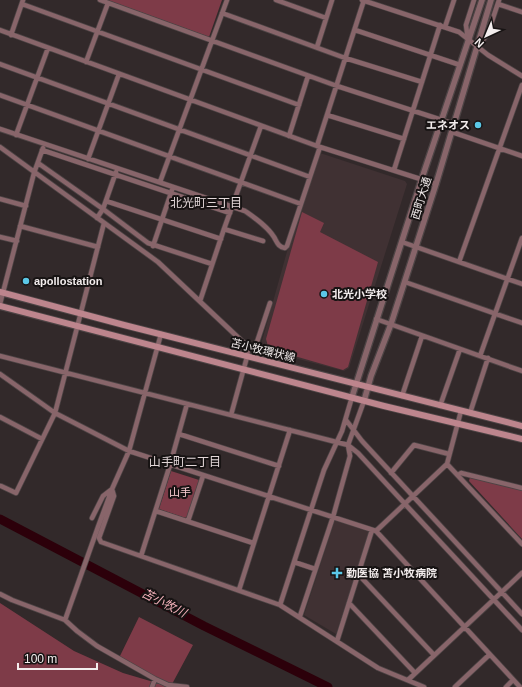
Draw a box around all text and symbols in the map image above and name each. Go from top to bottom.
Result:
north arrow [466,16,506,56]
text: N [472,36,486,50]
place label: エネオス [426,119,470,131]
marker: エネオス [473,120,483,130]
street label: 西町大通 [409,175,433,221]
district label: 北光町三丁目 [170,196,242,210]
place label: apollostation [34,275,103,287]
marker: apollostation [21,276,31,286]
place label: 北光小学校 [332,288,387,300]
marker: 北光小学校 [319,289,329,299]
street label: 苫小牧環状線 [230,336,296,364]
district label: 山手町二丁目 [149,455,221,469]
park label: 山手 [169,486,191,498]
marker: 勤医協 苫小牧病院 [331,567,343,579]
place label: 勤医協 苫小牧病院 [346,567,437,579]
water label: 苫小牧川 [139,586,190,621]
scale bar [18,645,97,671]
text: 100 m [24,652,57,666]

